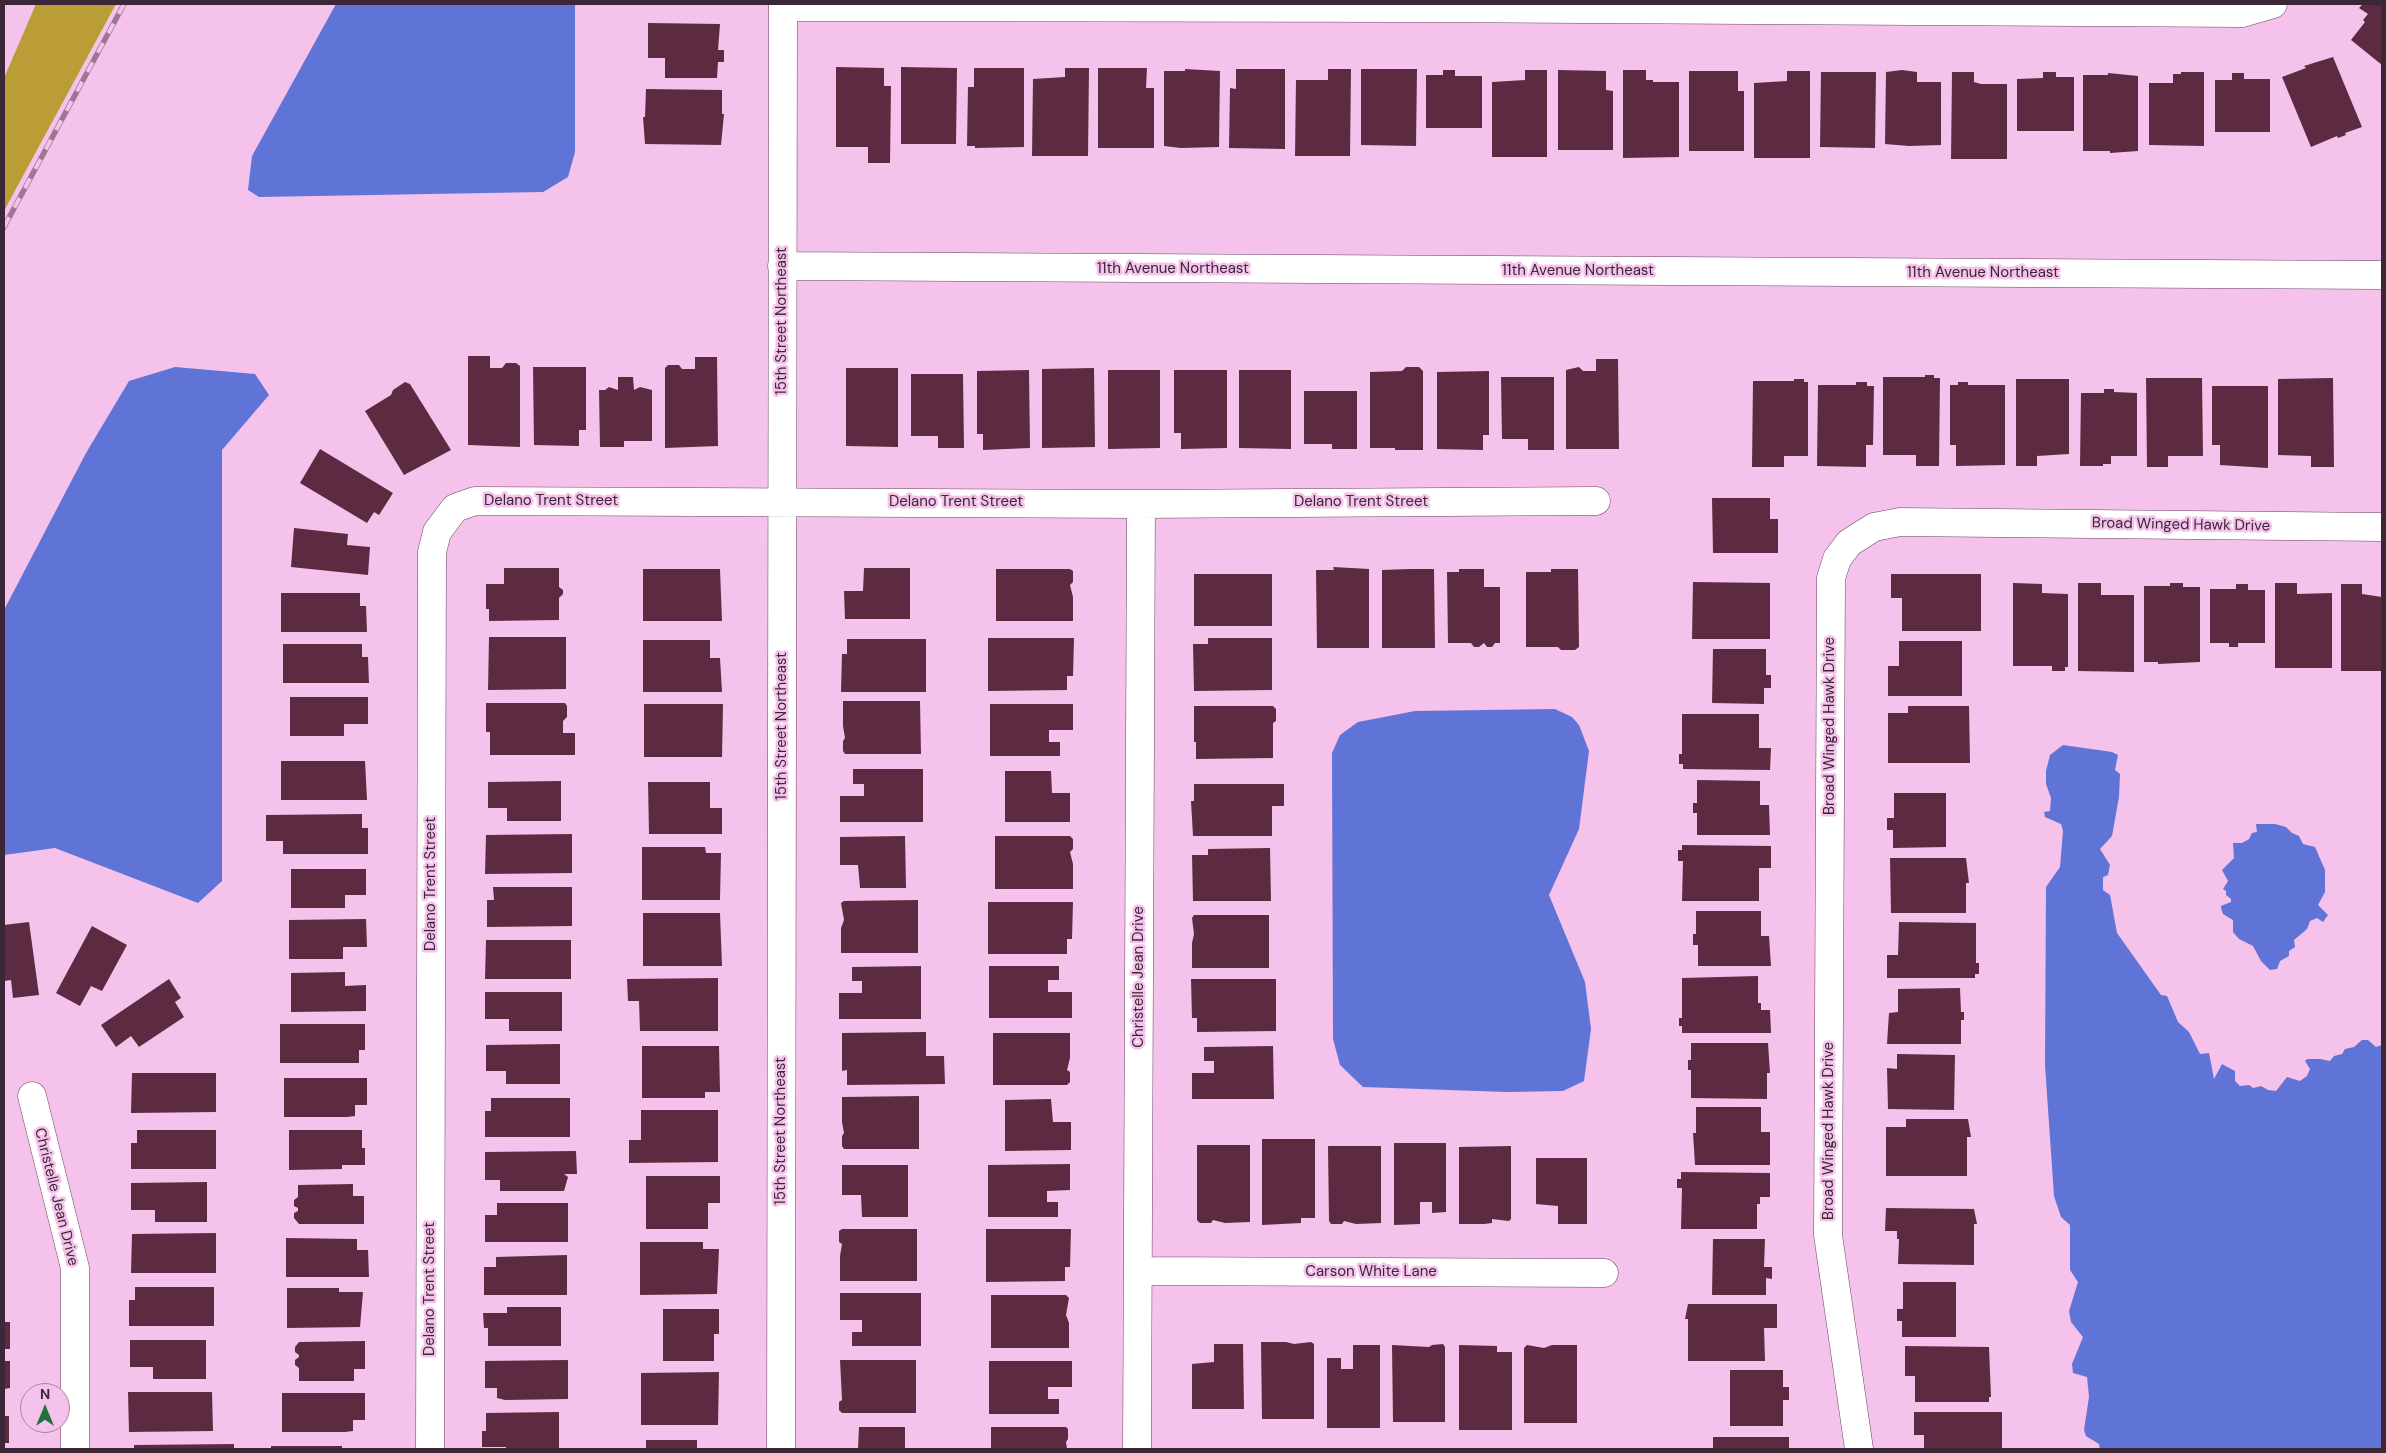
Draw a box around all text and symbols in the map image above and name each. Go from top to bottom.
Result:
street label: 15th Street Northeast [773,247,791,395]
street label: 11th Avenue Northeast [1097,260,1249,278]
street label: 11th Avenue Northeast [1502,262,1654,280]
street label: 11th Avenue Northeast [1907,264,2059,282]
street label: Delano Trent Street [484,492,618,510]
street label: Delano Trent Street [889,493,1023,511]
street label: Delano Trent Street [1294,493,1428,511]
street label: Broad Winged Hawk Drive [2092,514,2270,536]
street label: Broad Winged Hawk Drive [1821,637,1839,815]
street label: 15th Street Northeast [773,652,791,800]
street label: Delano Trent Street [422,817,440,951]
street label: Christelle Jean Drive [1130,906,1148,1048]
street label: Broad Winged Hawk Drive [1820,1042,1838,1220]
street label: 15th Street Northeast [772,1057,790,1205]
street label: Christelle Jean Drive [30,1126,82,1268]
street label: Delano Trent Street [421,1222,439,1356]
street label: Carson White Lane [1305,1263,1437,1281]
north arrow [20,1383,70,1433]
text: N [40,1385,50,1403]

